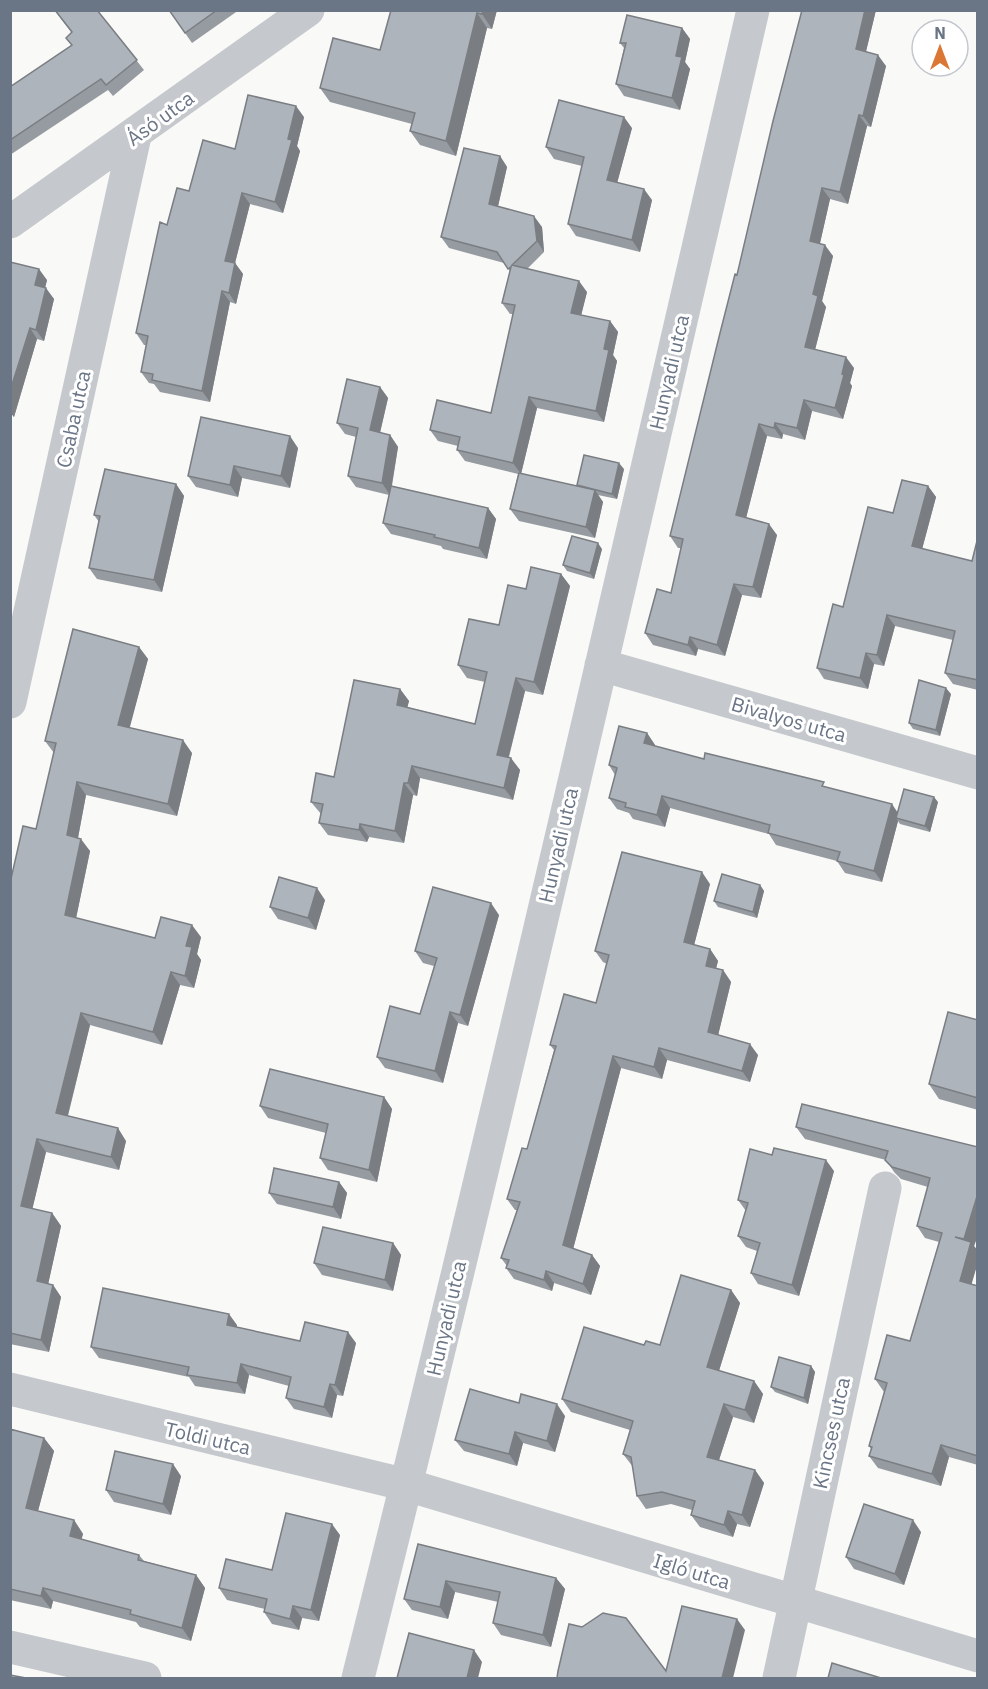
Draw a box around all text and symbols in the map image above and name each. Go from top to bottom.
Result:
north arrow [910,18,970,78]
text: N [934,23,946,43]
street label: Ásó utca [121,84,200,152]
street label: Hunyadi utca [643,311,695,432]
street label: Csaba utca [50,368,97,470]
street label: Bivalyos utca [728,690,850,748]
street label: Hunyadi utca [532,784,584,905]
street label: Hunyadi utca [420,1257,472,1378]
street label: Kincses utca [806,1374,856,1491]
street label: Toldi utca [163,1415,254,1461]
street label: Igló utca [650,1547,734,1596]

